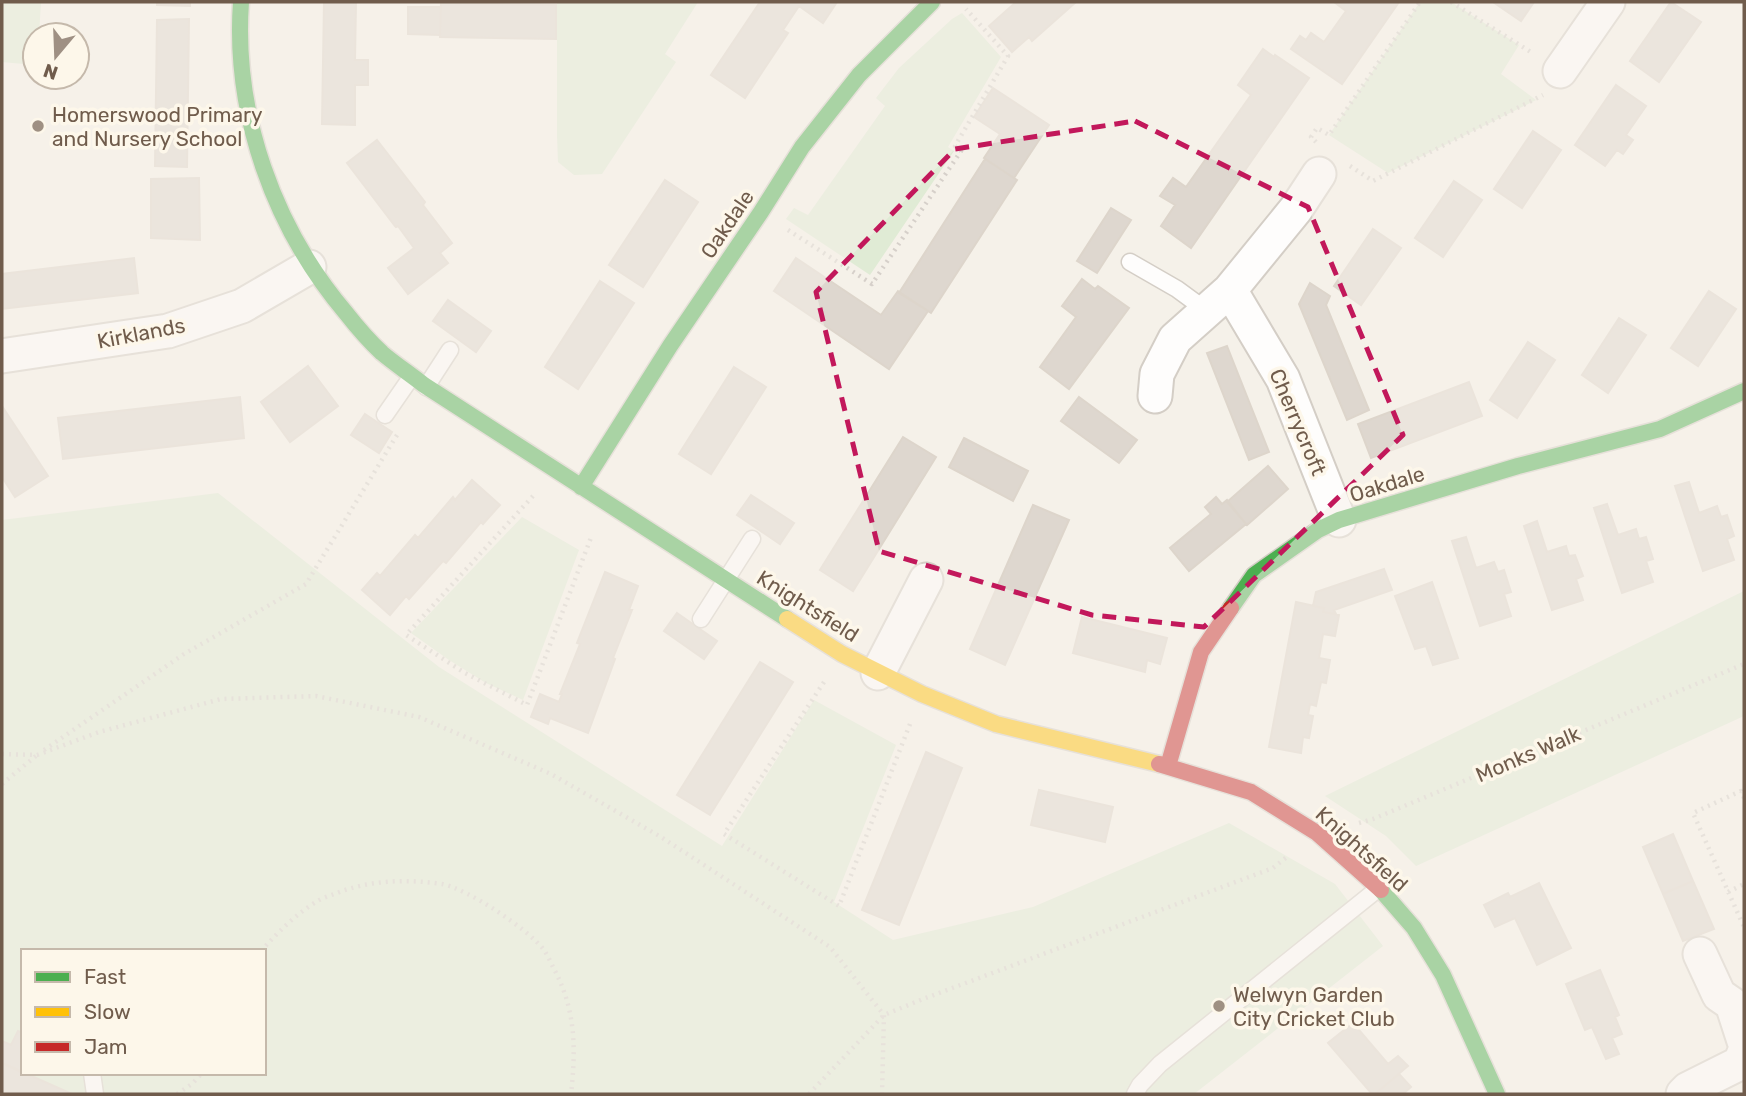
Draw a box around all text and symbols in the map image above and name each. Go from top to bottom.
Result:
north arrow [21,21,91,91]
text: N [40,59,61,85]
place label: Homerswood Primary and Nursery School [52,102,263,151]
marker: Homerswood Primary and Nursery School [30,118,46,134]
street label: Oakdale [695,185,759,263]
street label: Kirklands [95,312,187,354]
street label: Cherrycroft [1264,365,1332,479]
street label: Oakdale [1346,461,1428,507]
street label: Knightsfield [752,565,864,647]
street label: Monks Walk [1472,721,1584,787]
street label: Knightsfield [1311,801,1413,897]
legend [21,949,266,1075]
text: Fast [84,964,126,989]
place label: Welwyn Garden City Cricket Club [1233,982,1395,1031]
marker: Welwyn Garden City Cricket Club [1211,998,1227,1014]
text: Slow [84,999,131,1024]
text: Jam [84,1034,128,1059]

